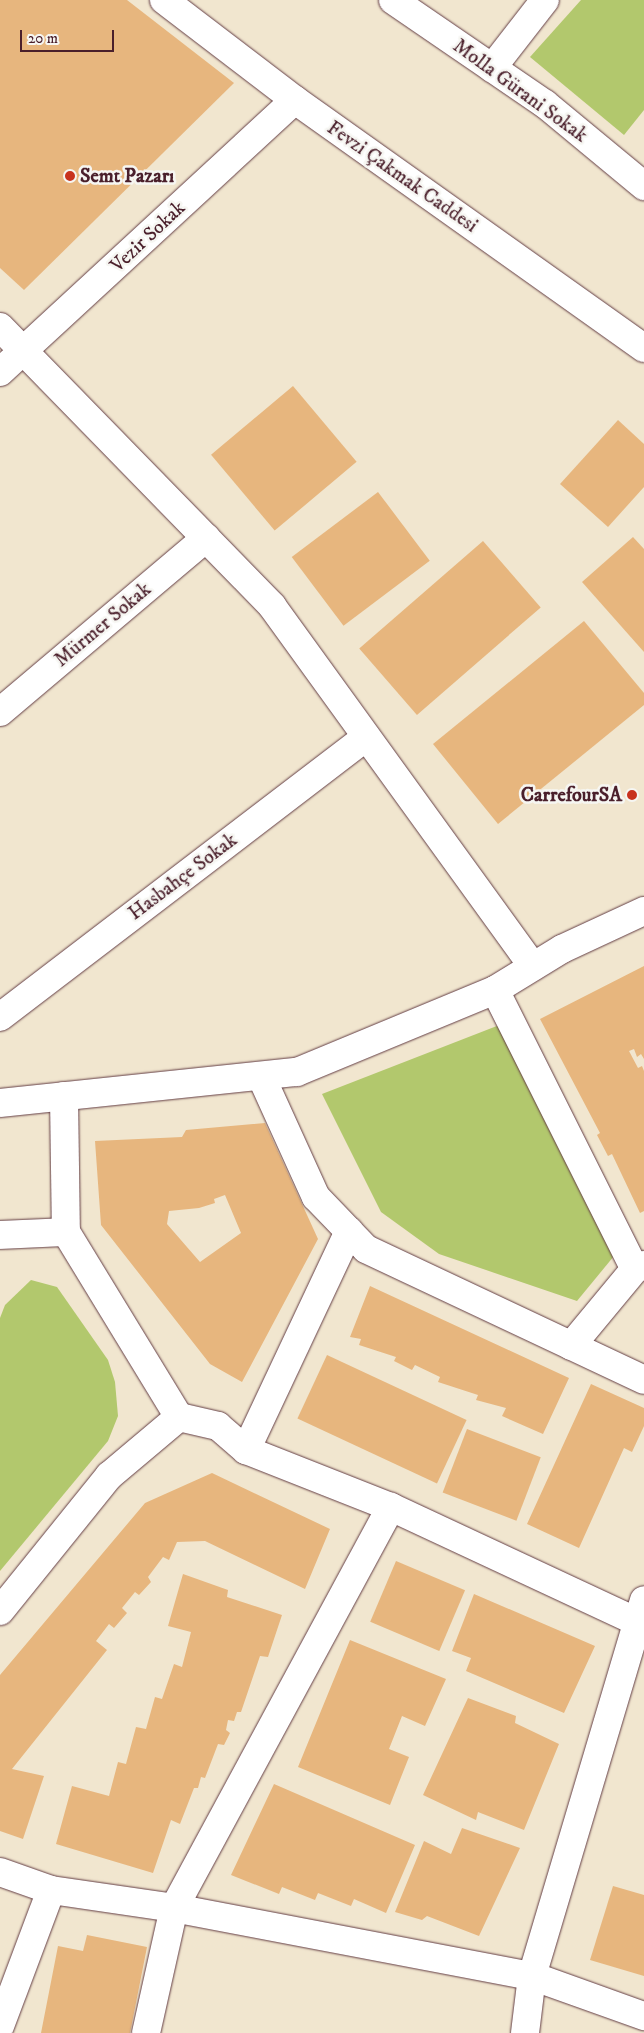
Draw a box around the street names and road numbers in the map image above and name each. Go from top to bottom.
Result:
street label: Molla Gürani Sokak [448,34,592,148]
street label: Fevzi Çakmak Caddesi [322,116,482,238]
street label: Vezir Sokak [105,196,191,278]
street label: Mürmer Sokak [50,578,156,672]
street label: Hasbahçe Sokak [124,828,242,926]

